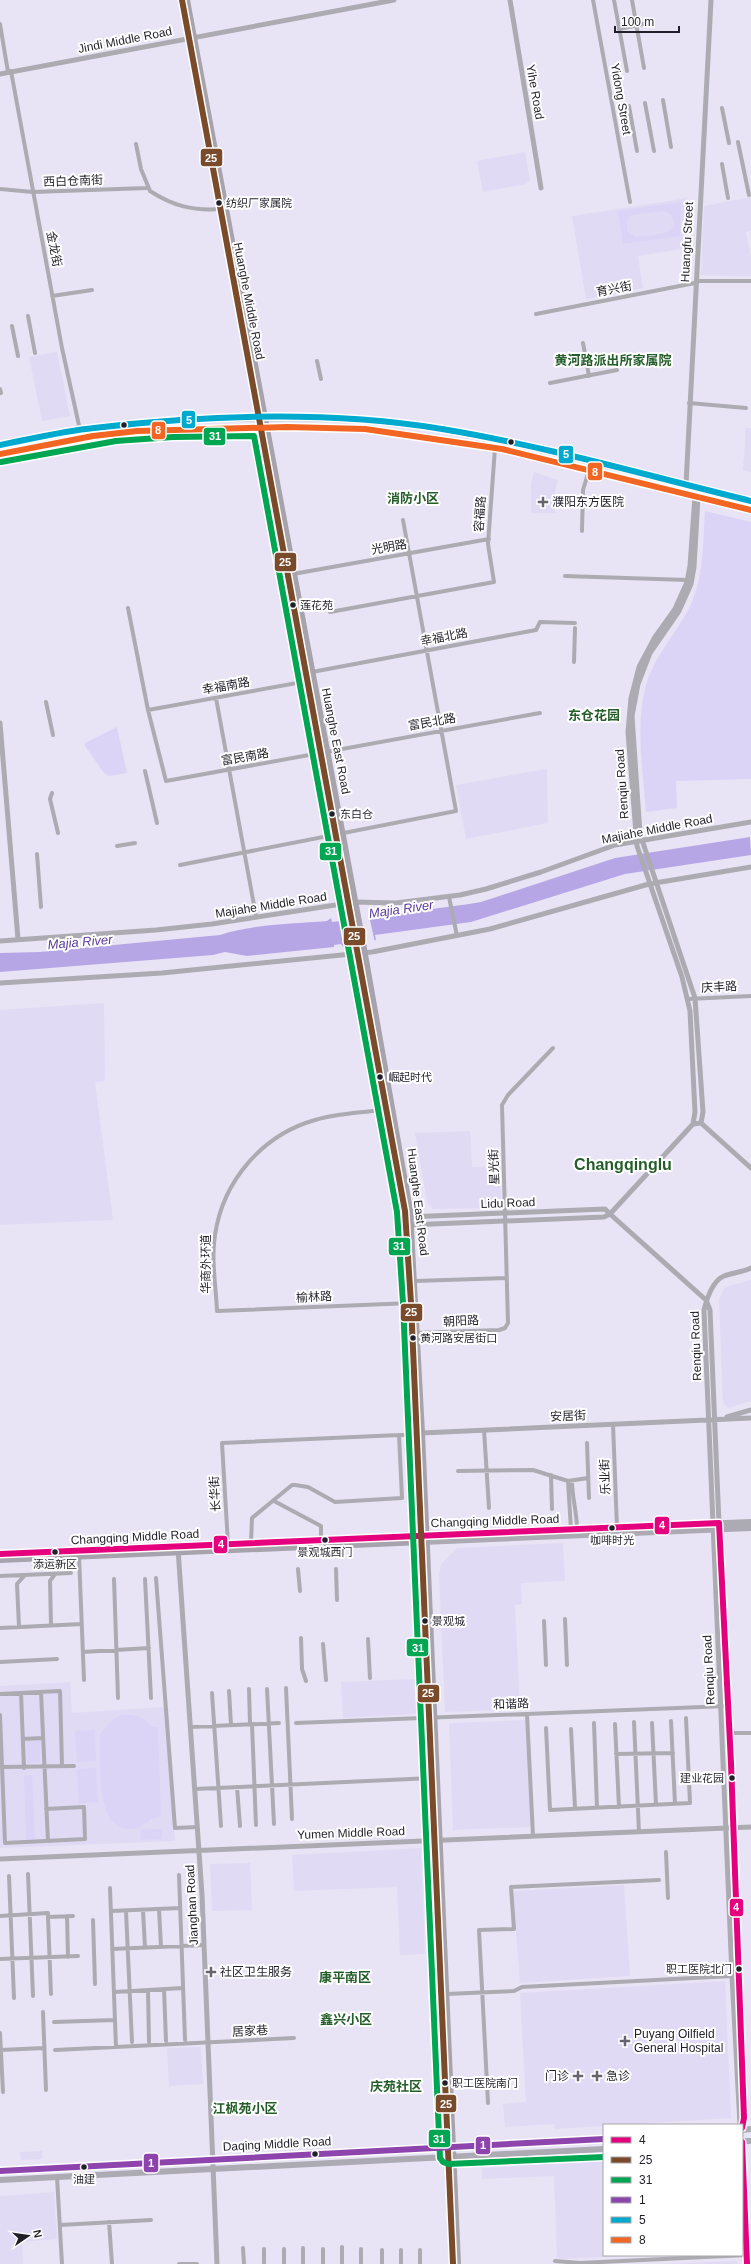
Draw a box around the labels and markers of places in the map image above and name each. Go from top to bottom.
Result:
place label: 纺织厂家属院 [226,197,292,209]
marker: 纺织厂家属院 [214,198,224,208]
unlabelled marker [119,420,129,430]
unlabelled marker [506,437,516,447]
place label: 濮阳东方医院 [552,495,624,509]
marker: 濮阳东方医院 [537,496,549,508]
place label: 莲花苑 [300,599,333,611]
marker: 莲花苑 [288,600,298,610]
place label: 东白仓 [340,808,373,820]
marker: 东白仓 [327,809,337,819]
place label: 崛起时代 [388,1071,432,1083]
marker: 崛起时代 [375,1072,385,1082]
place label: 黄河路安居街口 [420,1332,497,1344]
marker: 黄河路安居街口 [408,1333,418,1343]
marker: 咖啡时光 [607,1523,617,1533]
place label: 咖啡时光 [590,1534,634,1546]
marker: 景观城西门 [320,1535,330,1545]
place label: 景观城西门 [298,1546,353,1558]
marker: 添运新区 [50,1547,60,1557]
place label: 添运新区 [33,1558,77,1570]
place label: 景观城 [432,1615,465,1627]
marker: 景观城 [420,1616,430,1626]
place label: 建业花园 [680,1772,724,1784]
marker: 建业花园 [727,1773,737,1783]
place label: 职工医院北门 [666,1963,732,1975]
marker: 职工医院北门 [734,1964,744,1974]
place label: 社区卫生服务 [220,1965,292,1979]
marker: 社区卫生服务 [205,1966,217,1978]
place label: Puyang Oilfield General Hospital [634,2027,723,2055]
marker: Puyang Oilfield General Hospital [619,2035,631,2047]
place label: 门诊 [545,2069,569,2083]
place label: 急诊 [606,2069,630,2083]
marker: 门诊 [572,2070,584,2082]
marker: 急诊 [591,2070,603,2082]
place label: 职工医院南门 [452,2077,518,2089]
marker: 职工医院南门 [440,2078,450,2088]
unlabelled marker [310,2149,320,2159]
marker: 油建 [79,2162,89,2172]
place label: 油建 [73,2173,95,2185]

